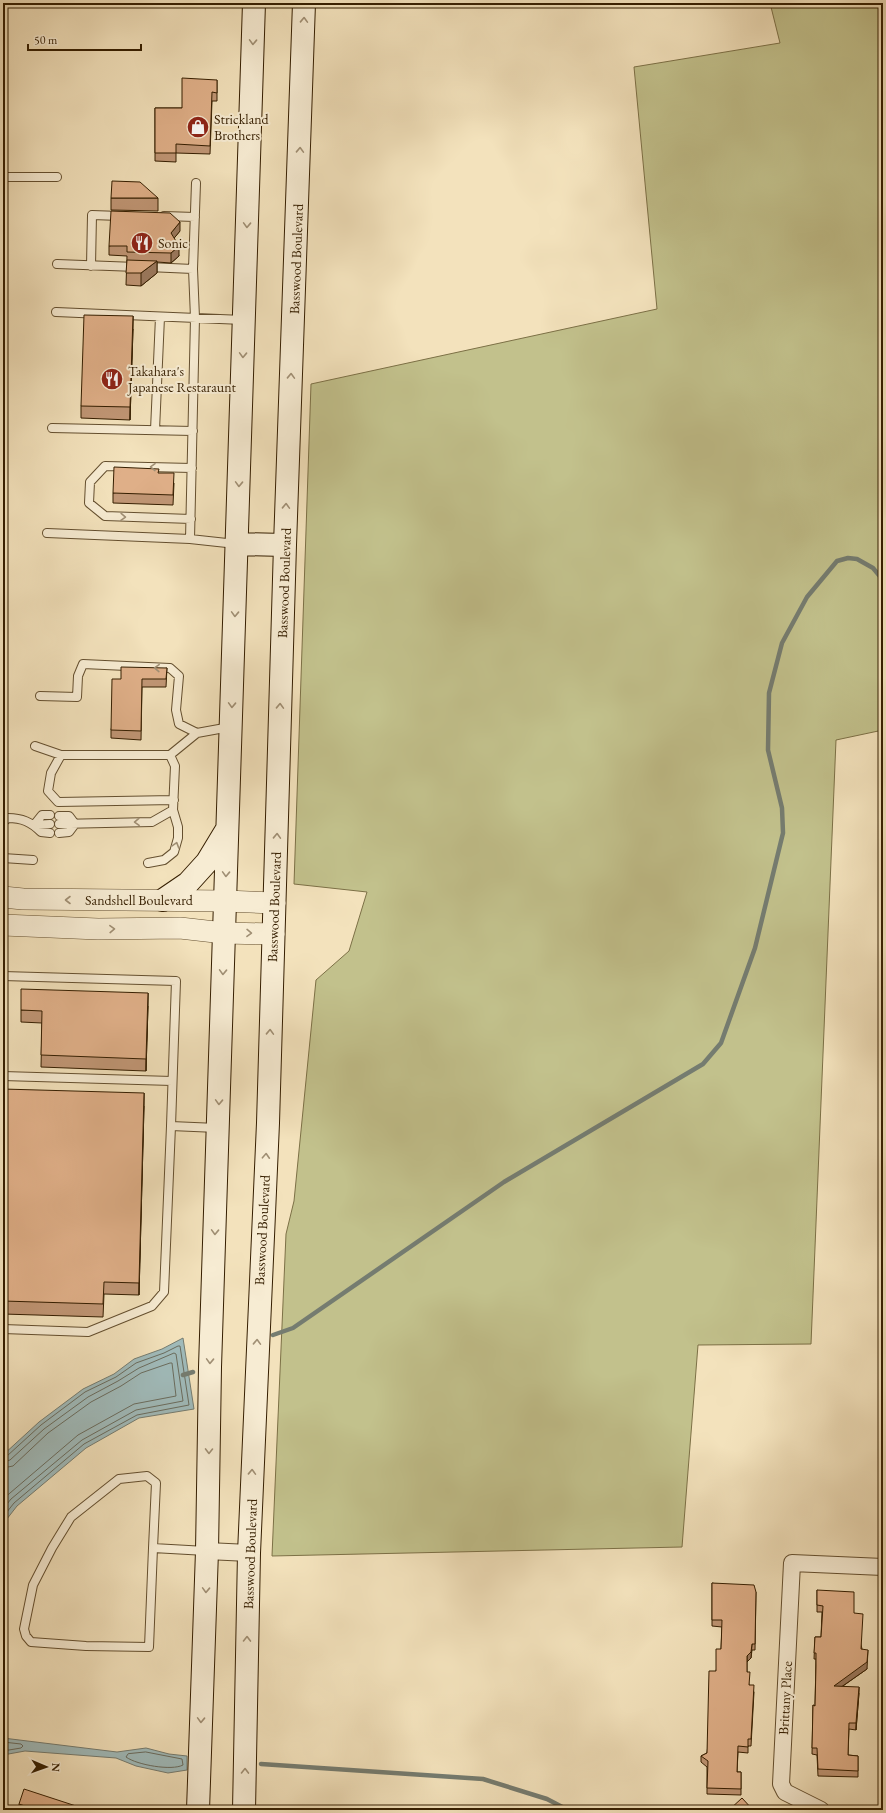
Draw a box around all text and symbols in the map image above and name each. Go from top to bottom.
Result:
one-way arrow [300,17,308,23]
scale bar [28,26,141,52]
text: 50 m [34,32,58,48]
one-way arrow [249,39,257,45]
place label: Strickland Brothers [214,110,270,144]
shop icon: Strickland Brothers [185,114,211,140]
one-way arrow [295,147,304,153]
street label: Basswood Boulevard [285,203,307,315]
one-way arrow [243,222,251,228]
restaurant icon: Sonic [129,230,155,256]
place label: Sonic [158,234,188,252]
one-way arrow [239,352,247,358]
place label: Takahara's Japanese Restaraunt [127,362,237,396]
restaurant icon: Takahara's Japanese Restaraunt [99,366,125,392]
one-way arrow [287,373,295,379]
one-way arrow [150,463,156,472]
one-way arrow [235,481,243,487]
one-way arrow [282,503,290,509]
one-way arrow [120,513,126,521]
street label: Basswood Boulevard [273,527,295,639]
one-way arrow [230,611,239,617]
one-way arrow [154,663,160,672]
one-way arrow [228,702,236,708]
one-way arrow [276,703,284,709]
one-way arrow [134,818,140,826]
one-way arrow [272,833,281,839]
one-way arrow [171,842,180,849]
street label: Basswood Boulevard [263,851,285,963]
one-way arrow [222,871,231,877]
street label: Sandshell Boulevard [85,891,194,909]
one-way arrow [65,896,71,904]
one-way arrow [109,925,115,933]
one-way arrow [246,929,252,937]
one-way arrow [218,969,227,975]
one-way arrow [266,1029,275,1035]
one-way arrow [215,1099,223,1105]
one-way arrow [262,1153,270,1159]
street label: Basswood Boulevard [250,1173,274,1286]
one-way arrow [210,1229,219,1235]
one-way arrow [253,1339,261,1345]
one-way arrow [206,1358,215,1364]
one-way arrow [205,1448,213,1454]
one-way arrow [248,1469,256,1475]
street label: Basswood Boulevard [239,1498,261,1610]
one-way arrow [201,1587,210,1593]
one-way arrow [243,1636,251,1642]
street label: Brittany Place [774,1660,796,1735]
one-way arrow [197,1717,205,1723]
north arrow [26,1747,66,1787]
text: N [49,1763,63,1772]
one-way arrow [241,1768,249,1774]

